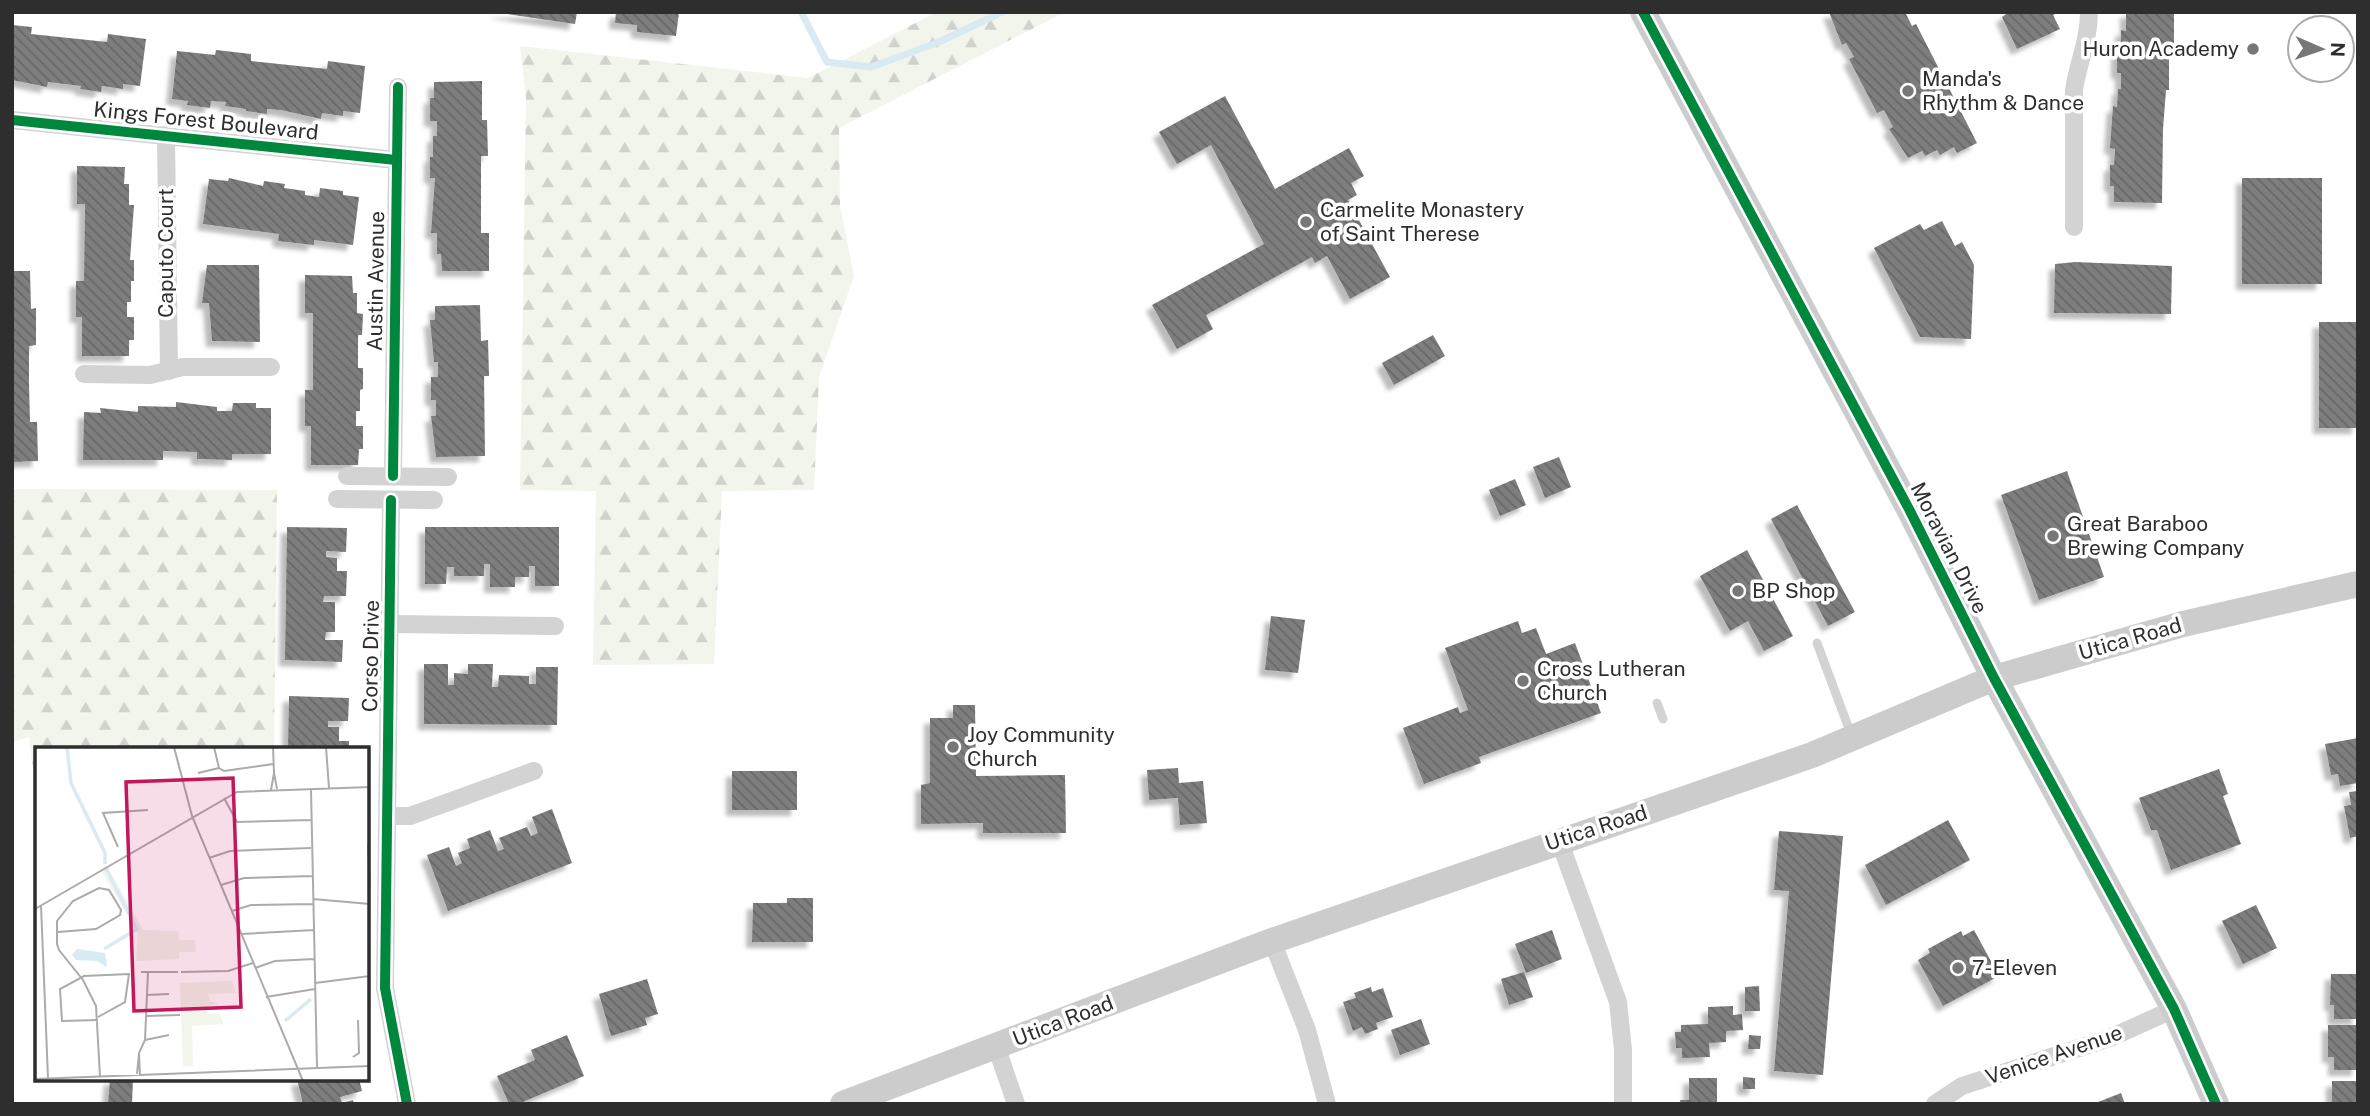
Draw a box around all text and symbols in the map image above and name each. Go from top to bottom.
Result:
north arrow [2286,14,2356,84]
place label: Huron Academy [2082,36,2239,61]
marker: Huron Academy [2245,41,2261,57]
text: N [2327,42,2349,57]
place label: Manda's Rhythm & Dance [1922,66,2084,115]
marker: Manda's Rhythm & Dance [1900,83,1916,99]
street label: Kings Forest Boulevard [92,96,320,145]
street label: Caputo Court [153,188,178,318]
place label: Carmelite Monastery of Saint Therese [1320,197,1524,246]
street label: Austin Avenue [362,211,389,351]
marker: Carmelite Monastery of Saint Therese [1298,214,1314,230]
street label: Moravian Drive [1906,478,1993,618]
place label: Great Baraboo Brewing Company [2067,511,2244,560]
marker: Great Baraboo Brewing Company [2045,528,2061,544]
place label: BP Shop [1752,578,1835,603]
marker: BP Shop [1730,583,1746,599]
street label: Corso Drive [357,600,384,712]
street label: Utica Road [2075,612,2184,665]
place label: Cross Lutheran Church [1537,656,1686,705]
marker: Cross Lutheran Church [1515,673,1531,689]
place label: Joy Community Church [967,722,1115,771]
marker: Joy Community Church [945,739,961,755]
inset map [35,747,369,1081]
street label: Utica Road [1542,799,1650,856]
place label: 7-Eleven [1972,955,2057,980]
marker: 7-Eleven [1950,960,1966,976]
street label: Utica Road [1009,990,1117,1051]
street label: Venice Avenue [1982,1019,2125,1090]

